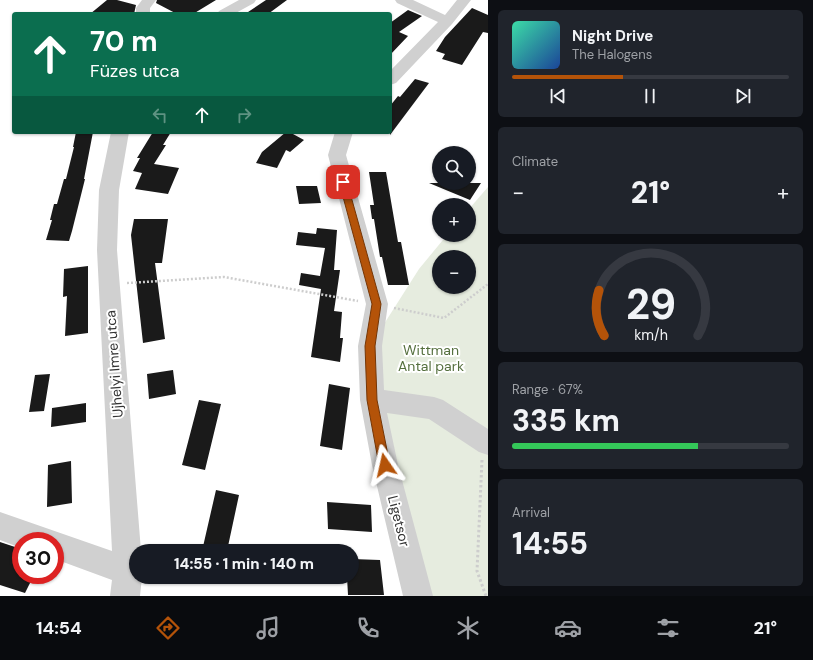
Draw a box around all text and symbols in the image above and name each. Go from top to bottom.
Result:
text: 70 m [90,23,158,60]
text: Night Drive [572,26,653,46]
icon: ahead [24,28,76,80]
text: The Halogens [572,46,652,63]
text: Füzes utca [90,59,179,83]
icon: previous [547,85,569,107]
icon: pause [639,85,661,107]
icon: next [732,85,754,107]
icon: left [149,104,171,126]
icon: ahead [191,104,213,126]
icon: right [233,104,255,126]
map controls [432,146,476,294]
button: search [432,146,476,190]
text: Climate [512,153,558,170]
pin [326,165,360,199]
icon: arrive [332,171,354,193]
text: 21° [631,173,670,212]
text: − [512,178,524,207]
text: + [777,178,789,207]
button: + [432,198,476,242]
button: − [432,250,476,294]
text: 29 [625,278,676,332]
street label: Ujhelyi Imre utca [101,310,127,418]
text: km/h [634,326,667,344]
park label: Wittman Antal park [398,341,464,375]
text: Range · 67% [512,381,583,398]
text: 335 km [512,401,620,440]
position arrow [364,444,406,486]
street label: Ligetsor [384,494,414,548]
text: Arrival [512,504,550,521]
text: 14:55 [512,524,588,563]
speed limit sign: 30 [12,532,64,584]
text: 14:55 · 1 min · 140 m [174,554,314,574]
icon: directions [154,614,182,642]
icon: music [254,614,282,642]
icon: phone [354,614,382,642]
icon: climate [454,614,482,642]
icon: car [554,614,582,642]
icon: filters [654,614,682,642]
text: 14:54 [36,616,82,640]
text: 21° [754,616,777,640]

